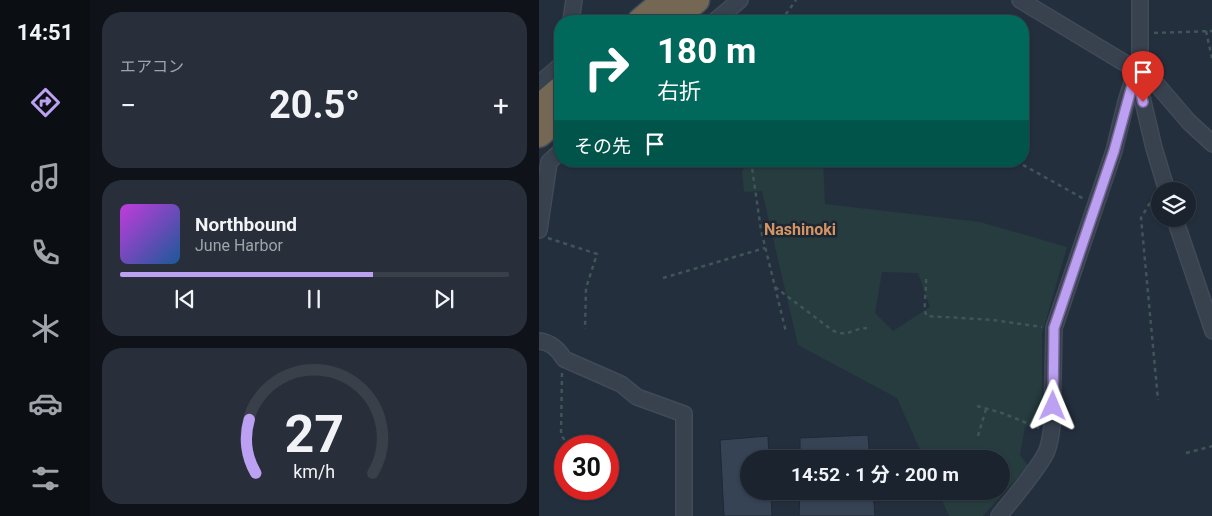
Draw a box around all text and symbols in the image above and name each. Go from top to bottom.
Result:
text: 14:51 [17,20,73,45]
text: 180 m [657,31,756,72]
icon: right [574,35,639,100]
pin [1122,51,1164,102]
text: エアコン [120,57,184,76]
icon: arrive [1129,58,1157,86]
text: 右折 [657,79,701,104]
text: 20.5° [269,83,360,127]
icon: directions [28,85,63,120]
text: − [120,89,136,122]
text: + [493,89,509,122]
icon: arrive [641,130,669,158]
text: その先 [574,135,631,158]
icon: music [28,160,63,195]
map controls [1151,182,1196,227]
button: layers [1151,182,1196,227]
text: Northbound [195,213,297,236]
district label: Nashinoki [764,220,836,239]
icon: phone [28,235,63,270]
text: June Harbor [195,236,283,255]
icon: previous [171,285,199,313]
icon: pause [300,285,328,313]
icon: next [430,285,458,313]
icon: climate [28,311,63,346]
position arrow [1026,379,1078,431]
icon: car [28,386,63,421]
text: 27 [285,404,344,465]
speed limit sign: 30 [554,435,619,500]
icon: filters [28,461,63,496]
text: km/h [294,461,335,482]
text: 14:52 · 1 分 · 200 m [791,463,959,486]

